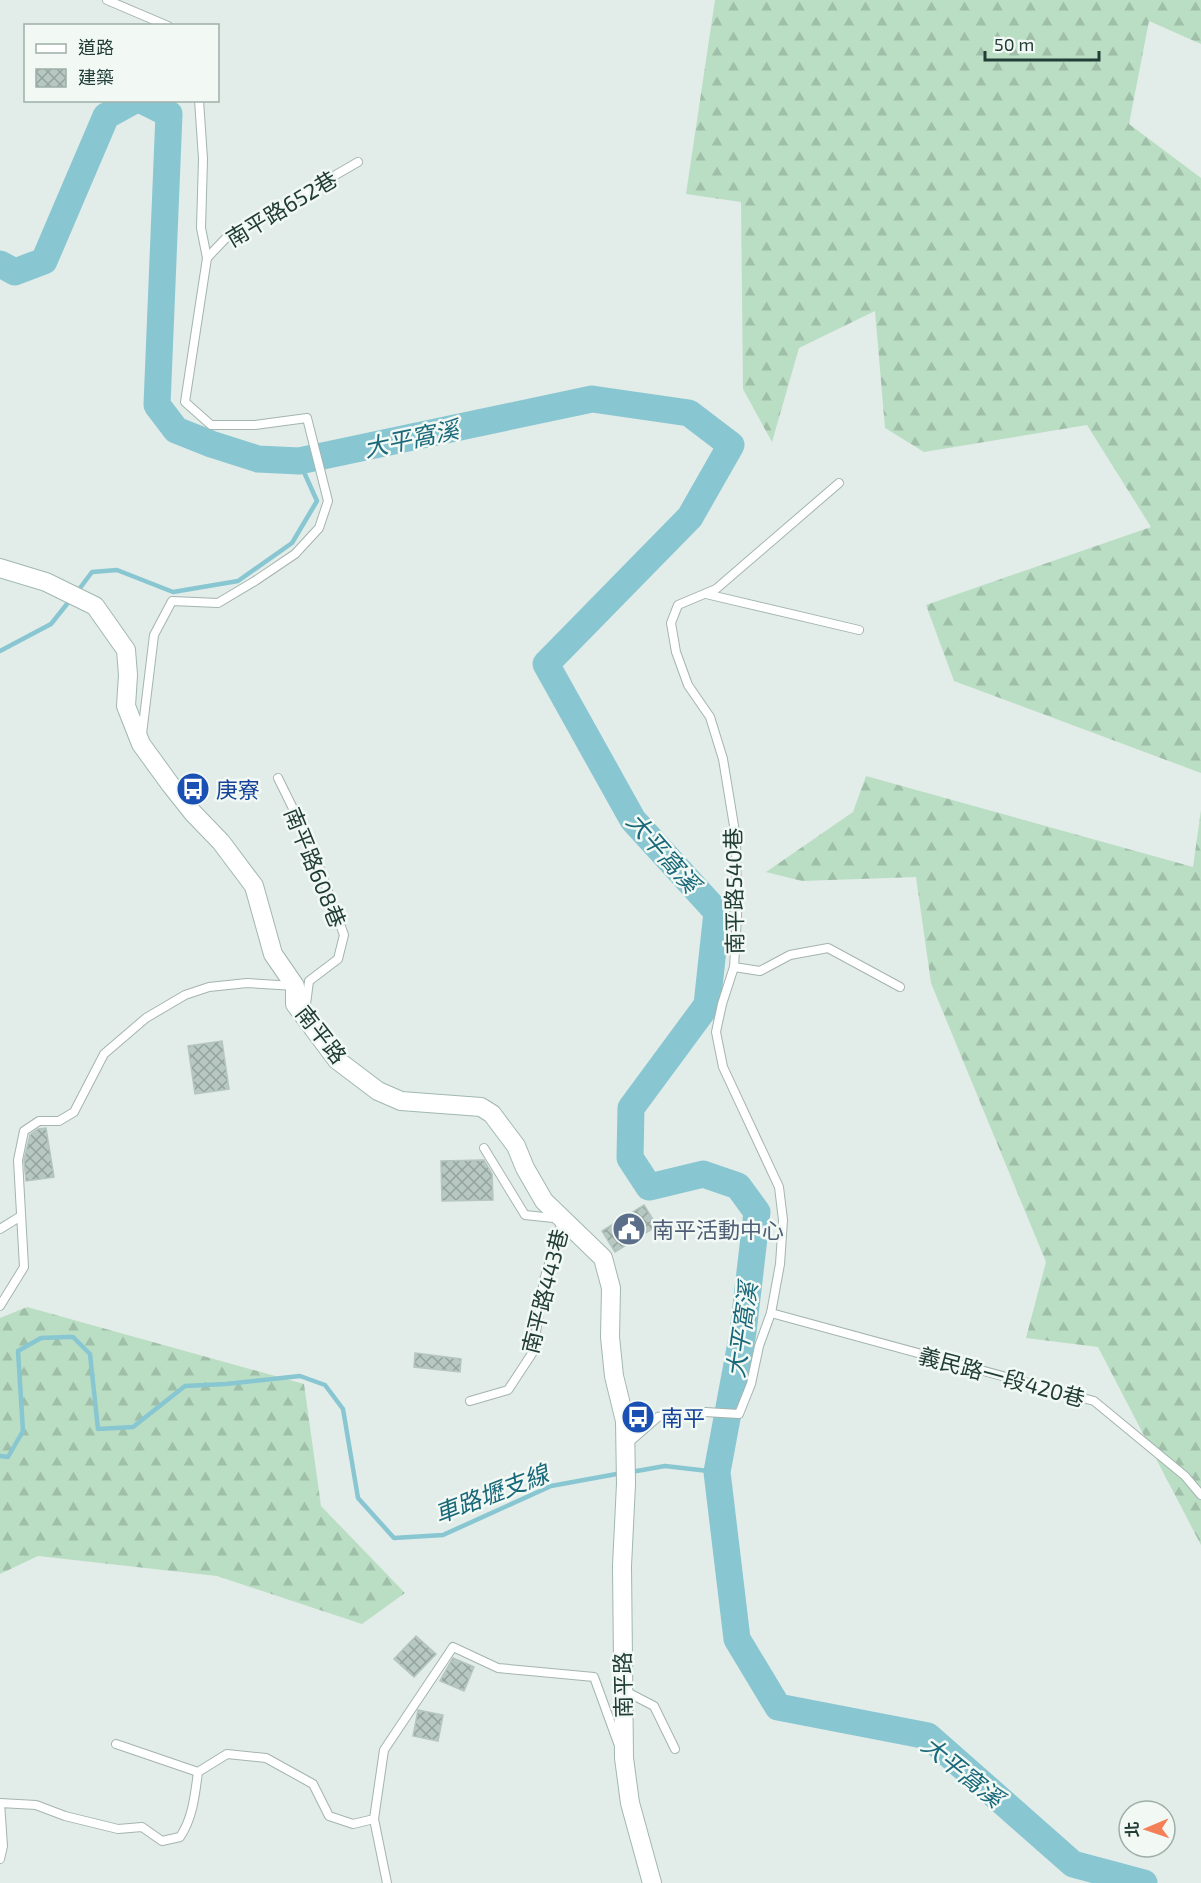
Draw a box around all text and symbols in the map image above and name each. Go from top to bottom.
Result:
legend [24,24,219,102]
scale bar [985,24,1099,62]
text: 50 m [994,33,1034,55]
text: 道路 [78,36,114,58]
text: 建築 [78,66,114,88]
street label: 南平路652巷 [221,165,341,251]
water label: 大平窩溪 [361,413,464,462]
bus stop icon: 庚寮 [175,771,211,807]
place label: 庚寮 [216,776,260,802]
street label: 南平路608巷 [280,803,352,931]
water label: 大平窩溪 [622,806,708,900]
street label: 南平路540巷 [719,827,747,955]
street label: 南平路 [291,1000,353,1068]
public building icon: 南平活動中心 [611,1211,647,1247]
place label: 南平活動中心 [652,1216,784,1242]
street label: 南平路443巷 [516,1226,572,1356]
water label: 大平窩溪 [720,1277,762,1380]
street label: 義民路一段420巷 [916,1341,1088,1411]
bus stop icon: 南平 [620,1399,656,1435]
place label: 南平 [661,1404,705,1430]
water label: 車路壢支線 [430,1457,555,1528]
street label: 南平路 [608,1652,636,1718]
water label: 大平窩溪 [917,1730,1012,1814]
north arrow [1117,1799,1177,1859]
text: 北 [1122,1821,1141,1838]

